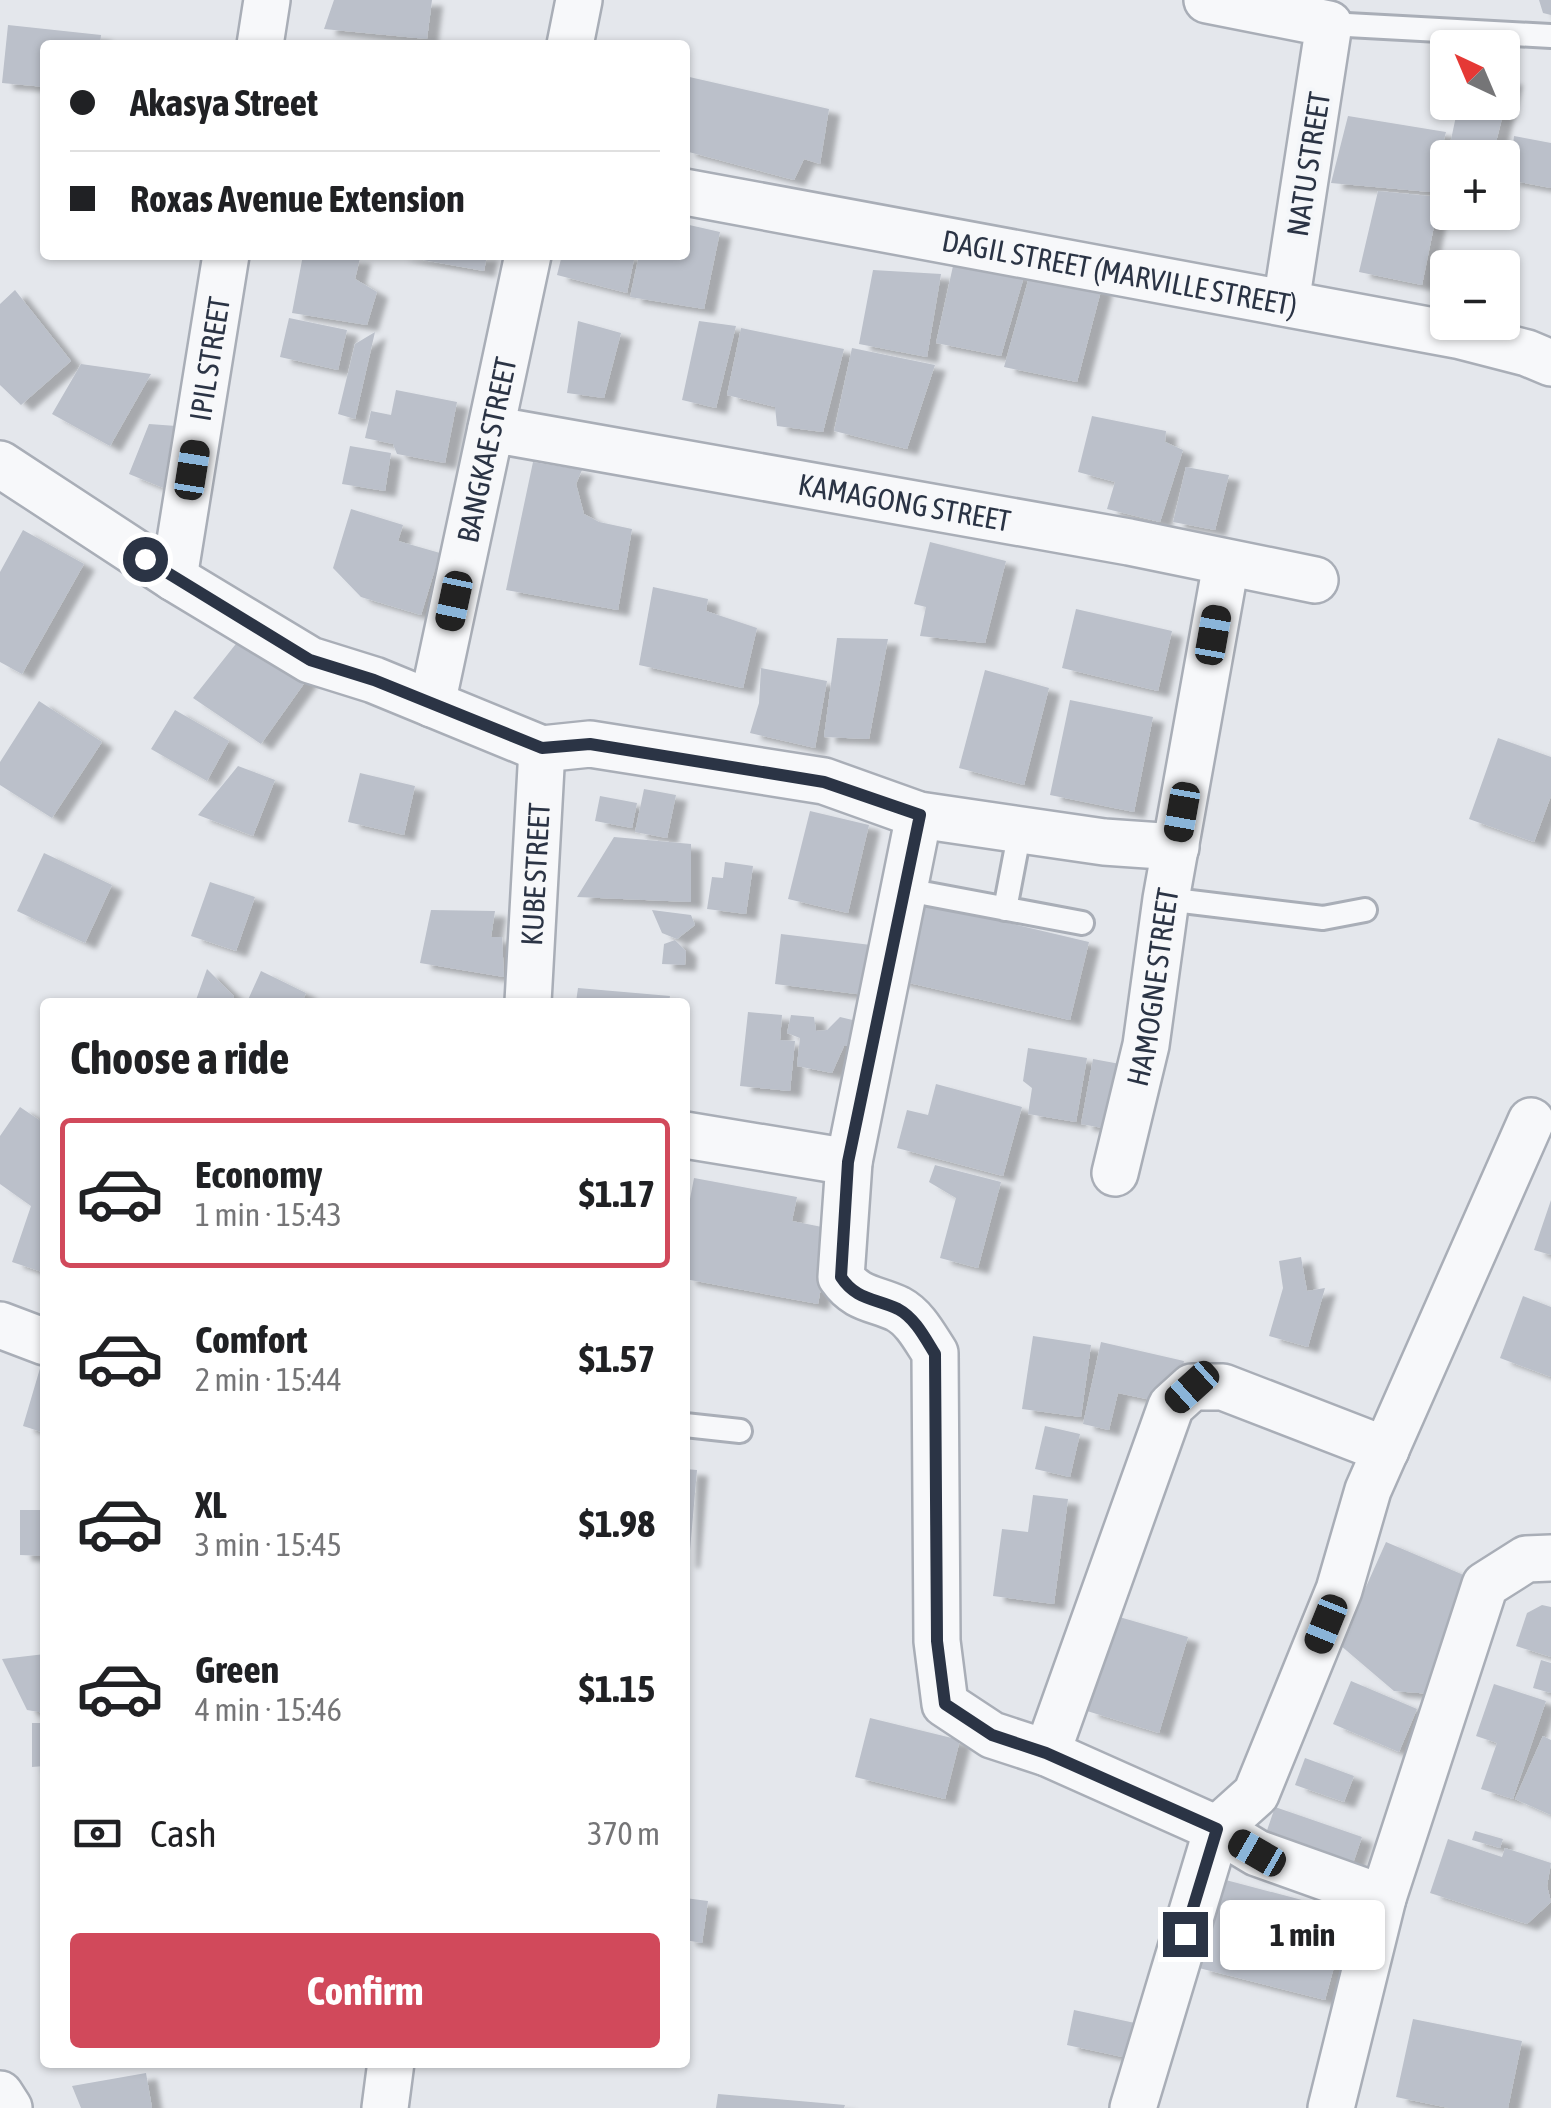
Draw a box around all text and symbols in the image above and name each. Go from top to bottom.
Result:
north arrow [1430,30,1520,120]
map controls [1430,30,1520,340]
text: Akasya Street [130,81,318,124]
street label: NATU STREET [1280,89,1336,239]
button: + [1430,140,1520,230]
text: Roxas Avenue Extension [130,177,465,220]
street label: DAGIL STREET (MARVILLE STREET) [939,223,1300,322]
button: − [1430,250,1520,340]
street label: IPIL STREET [183,294,236,423]
street label: BANGKAE STREET [450,354,523,545]
car [172,438,212,502]
street label: KAMAGONG STREET [796,467,1013,538]
route start [123,537,168,582]
car [433,569,475,633]
car [1193,603,1233,667]
car [1162,780,1202,844]
street label: KUBE STREET [514,802,556,947]
street label: HAMOGNE STREET [1120,885,1185,1089]
text: Choose a ride [70,1032,289,1084]
icon: car [75,1148,165,1238]
text: Economy [195,1153,322,1196]
text: $1.17 [579,1172,655,1215]
text: 1 min · 15:43 [195,1196,342,1233]
icon: car [75,1313,165,1403]
text: Comfort [195,1318,307,1361]
text: $1.57 [579,1337,655,1380]
car [1160,1356,1224,1418]
text: 2 min · 15:44 [195,1361,342,1398]
icon: car [75,1478,165,1568]
text: XL [195,1483,227,1526]
text: $1.98 [579,1502,655,1545]
text: 3 min · 15:45 [195,1526,342,1563]
car [1301,1591,1351,1657]
icon: car [75,1643,165,1733]
text: Green [195,1648,279,1691]
text: $1.15 [579,1667,655,1710]
text: 4 min · 15:46 [195,1691,342,1728]
icon: cash [70,1806,125,1861]
text: Cash [150,1812,217,1855]
text: 370 m [587,1815,660,1852]
car [1224,1825,1290,1881]
callout: 1 min [1220,1899,1385,1969]
route end [1163,1912,1208,1957]
text: 1 min [1270,1916,1335,1953]
button: Confirm [70,1933,660,2048]

